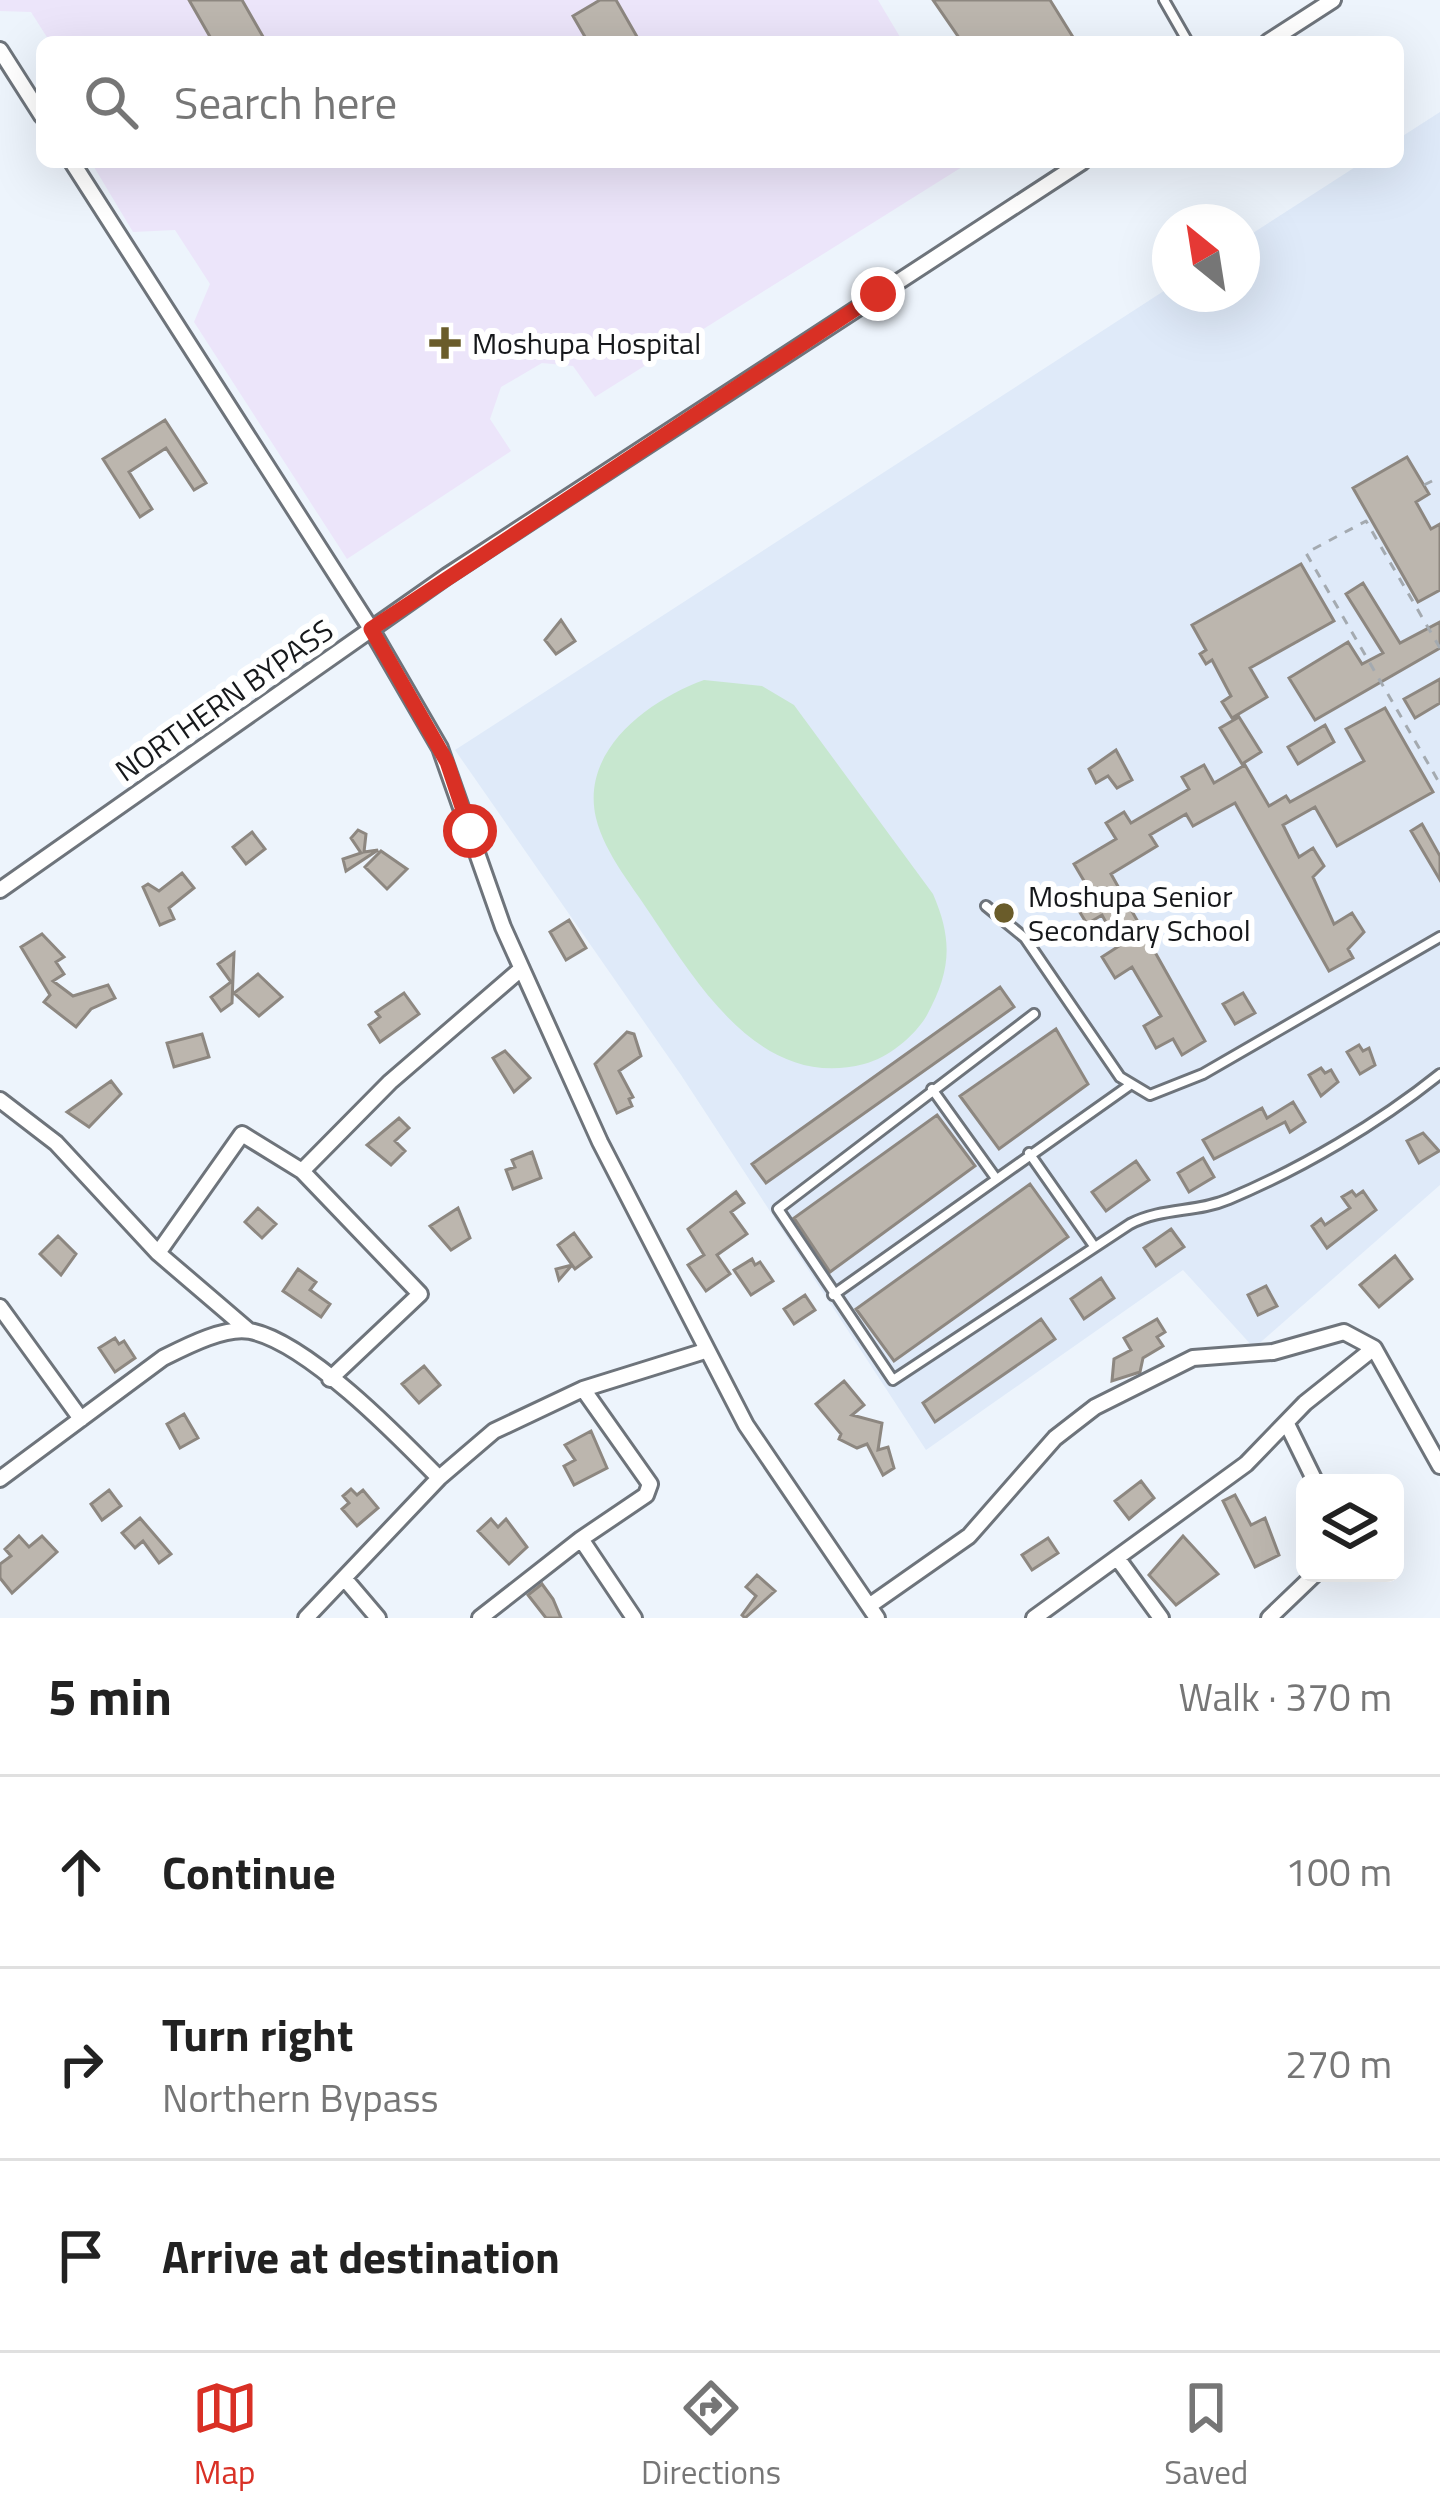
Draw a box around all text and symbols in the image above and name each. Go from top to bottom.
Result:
search box [36,36,1404,168]
text: Search here [174,68,397,136]
icon: search [78,69,144,135]
north arrow [1152,204,1260,312]
route end [851,267,905,321]
place label: Moshupa Hospital [472,320,701,366]
marker: Moshupa Hospital [429,327,461,359]
street label: NORTHERN BYPASS [105,607,343,793]
route start [443,804,497,858]
place label: Moshupa Senior Secondary School [1028,873,1251,953]
marker: Moshupa Senior Secondary School [991,900,1017,926]
map controls [1296,1474,1404,1582]
button: layers [1296,1474,1404,1582]
text: 5 min [48,1657,172,1735]
text: Walk · 370 m [1178,1667,1392,1726]
text: Continue [162,1838,336,1906]
icon: ahead [48,1839,114,1905]
text: 100 m [1285,1842,1392,1901]
text: Turn right [162,2000,353,2068]
icon: right [48,2031,114,2097]
text: 270 m [1285,2034,1392,2093]
text: Northern Bypass [162,2068,439,2127]
text: Arrive at destination [162,2222,560,2290]
icon: arrive [48,2223,114,2289]
tab: Map [192,2375,258,2497]
tab: Directions [641,2375,781,2497]
tab: Saved [1164,2375,1248,2497]

